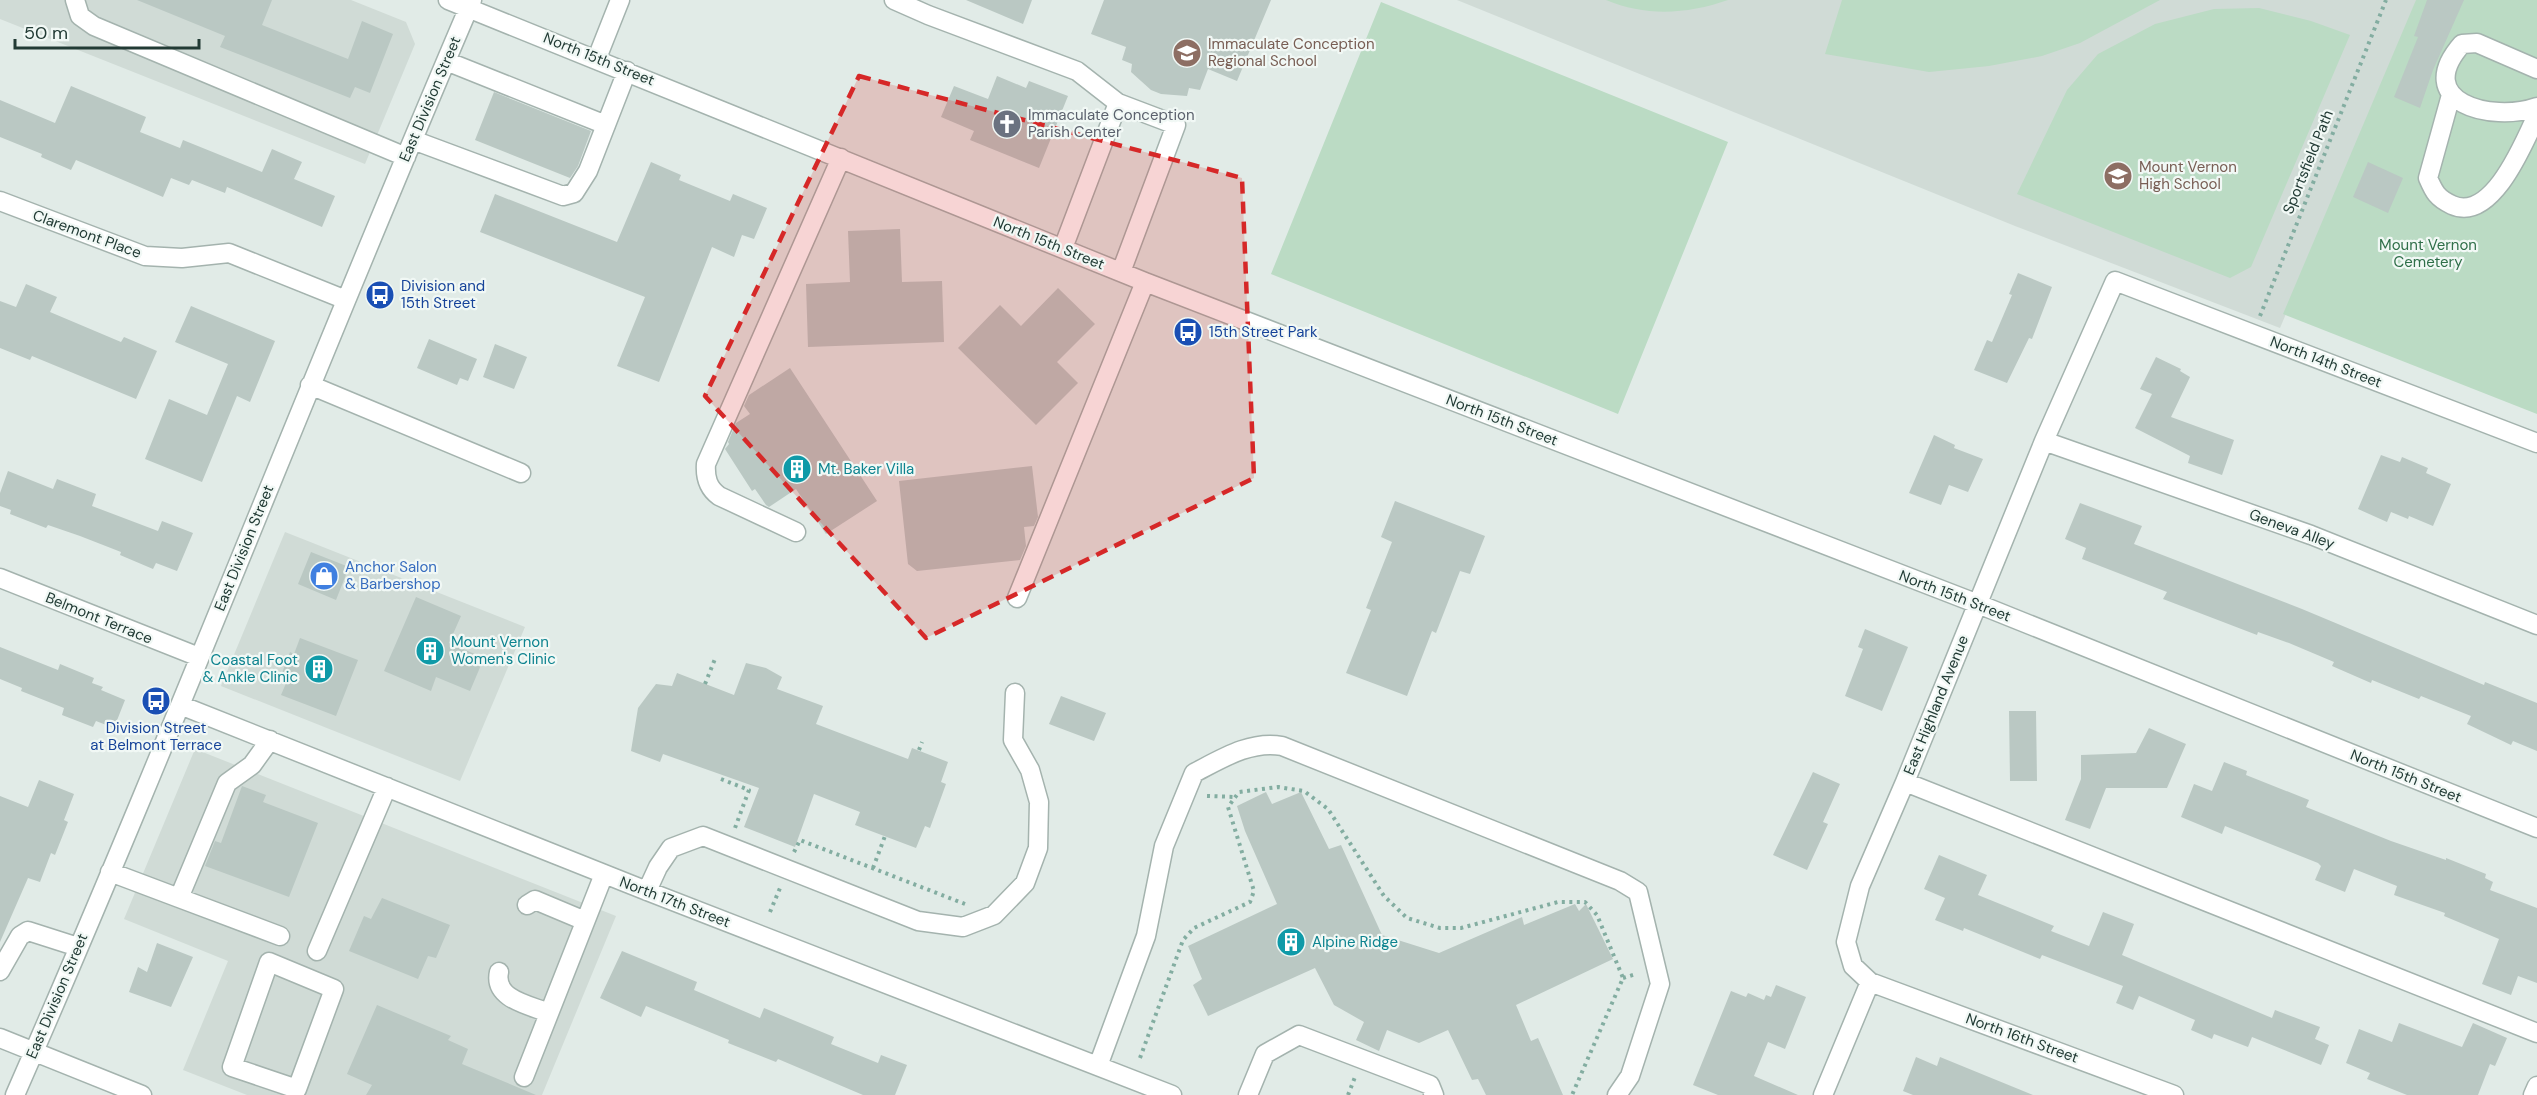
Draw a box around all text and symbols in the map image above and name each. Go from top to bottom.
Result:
scale bar [15,12,200,50]
text: 50 m [24,21,68,45]
street label: North 15th Street [540,28,658,90]
street label: East Division Street [395,33,465,165]
place label: Immaculate Conception Regional School [1208,34,1375,71]
school or university icon: Immaculate Conception Regional School [1171,37,1203,69]
place label: Immaculate Conception Parish Center [1028,105,1195,142]
street label: Sportsfield Path [2278,107,2338,217]
church icon: Immaculate Conception Parish Center [991,108,1023,140]
place label: Mount Vernon High School [2139,157,2237,194]
school or university icon: Mount Vernon High School [2102,160,2134,192]
street label: Claremont Place [30,205,144,263]
street label: North 15th Street [990,212,1108,274]
park label: Mount Vernon Cemetery [2379,235,2477,272]
place label: Division and 15th Street [401,276,485,313]
bus stop icon: Division and 15th Street [364,279,396,311]
bus stop icon: 15th Street Park [1172,316,1204,348]
place label: 15th Street Park [1209,322,1318,342]
street label: North 14th Street [2267,332,2385,393]
street label: North 15th Street [1443,389,1561,451]
building icon: Mt. Baker Villa [781,453,813,485]
place label: Mt. Baker Villa [818,459,914,479]
street label: East Division Street [210,482,278,614]
street label: Geneva Alley [2246,504,2338,554]
place label: Anchor Salon & Barbershop [345,557,441,594]
shop icon: Anchor Salon & Barbershop [308,560,340,592]
street label: North 15th Street [1896,565,2014,627]
street label: Belmont Terrace [43,587,155,649]
place label: Mount Vernon Women's Clinic [451,632,556,669]
street label: East Highland Avenue [1899,632,1973,778]
building icon: Mount Vernon Women's Clinic [414,635,446,667]
place label: Coastal Foot & Ankle Clinic [203,650,298,687]
building icon: Coastal Foot & Ankle Clinic [303,653,335,685]
bus stop icon: Division Street at Belmont Terrace [140,685,172,717]
place label: Division Street at Belmont Terrace [90,718,222,755]
street label: North 15th Street [2347,745,2465,807]
street label: North 17th Street [617,872,733,932]
building icon: Alpine Ridge [1275,926,1307,958]
street label: East Division Street [22,930,92,1062]
place label: Alpine Ridge [1312,932,1398,952]
street label: North 16th Street [1963,1008,2081,1068]

